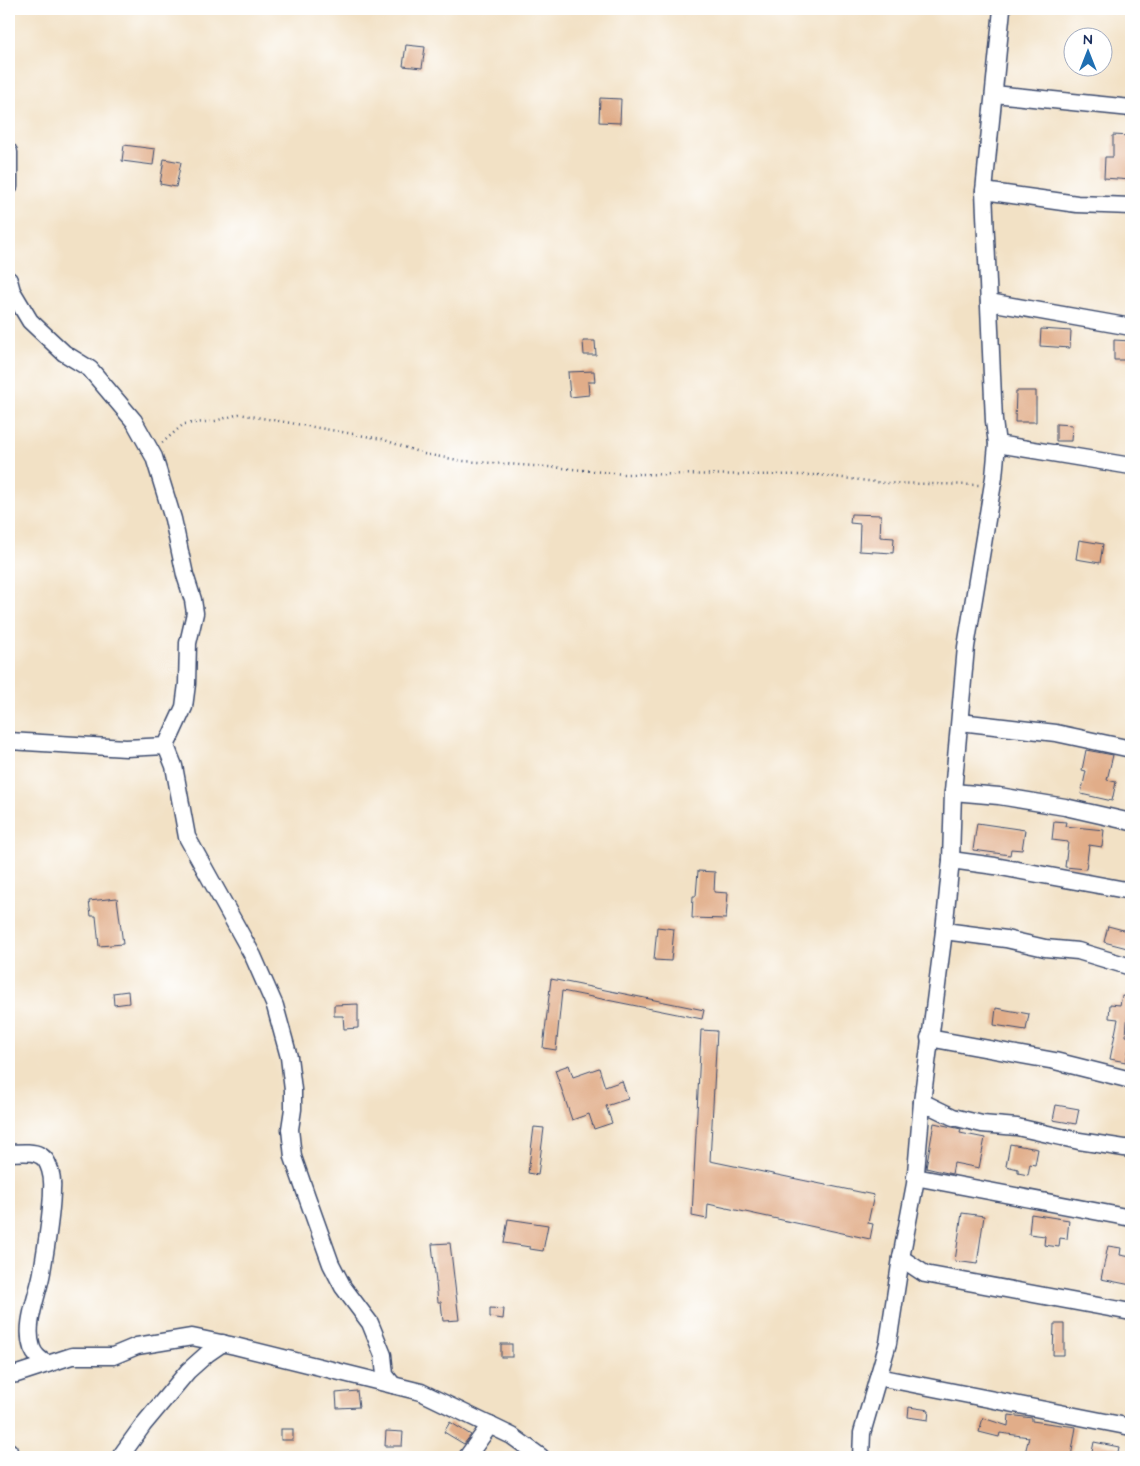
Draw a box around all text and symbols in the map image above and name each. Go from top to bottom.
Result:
north arrow [1062,28,1112,78]
text: N [1084,30,1093,50]

